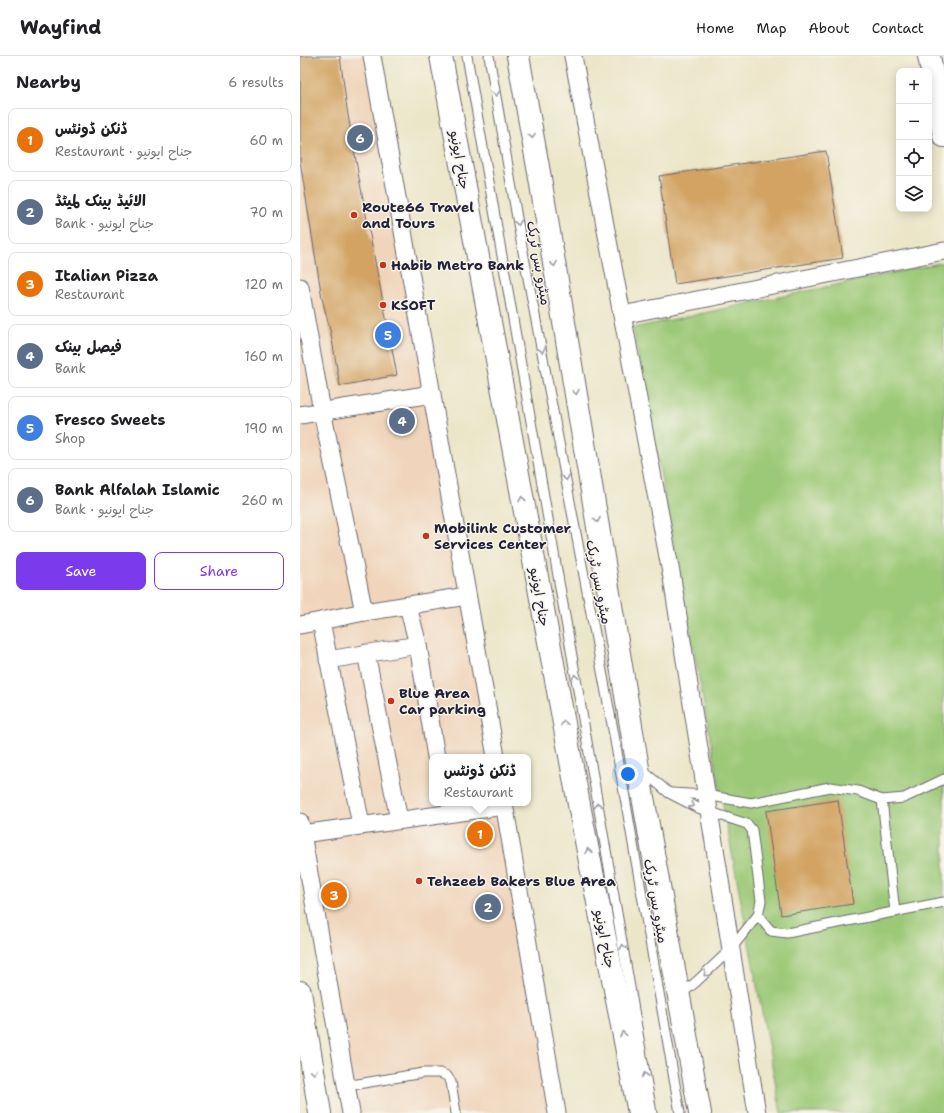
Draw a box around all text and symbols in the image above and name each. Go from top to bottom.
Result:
text: Wayfind [20,15,101,40]
text: Home [696,19,735,37]
text: Map [757,19,787,37]
text: About [809,19,850,37]
text: Contact [872,19,924,37]
map controls [896,68,932,212]
button: + [896,68,932,104]
text: Nearby [16,71,81,93]
text: 6 results [228,74,284,91]
one-way arrow [491,91,500,98]
button: − [896,104,932,140]
text: ڈنکن ڈونٹس [55,119,127,139]
pin: 6 [347,123,373,153]
street label: جناح ایونیو [445,128,474,191]
text: 1 [27,132,33,149]
text: 60 m [250,132,283,149]
one-way arrow [528,133,536,139]
button: locate [896,140,932,176]
text: Restaurant · جناح ایونیو [55,143,192,160]
button: layers [896,176,932,212]
text: الائیڈ بینک لمیٹڈ [55,191,146,211]
place label: Route66 Travel and Tours [362,198,474,232]
text: 2 [25,204,35,221]
text: 70 m [249,204,283,221]
marker: Route66 Travel and Tours [349,210,359,220]
text: Bank · جناح ایونیو [55,215,154,232]
street label: میٹرو بس ٹریک [523,219,555,307]
one-way arrow [513,220,521,226]
place label: Habib Metro Bank [391,256,524,274]
marker: Habib Metro Bank [378,260,388,270]
one-way arrow [549,261,558,267]
text: Italian Pizza [55,266,158,286]
text: 3 [25,276,35,293]
text: 120 m [245,276,283,293]
text: Restaurant [55,286,125,303]
place label: KSOFT [391,296,436,314]
marker: KSOFT [378,300,388,310]
pin: 5 [375,320,401,350]
text: فیصل بینک [55,337,122,357]
one-way arrow [537,347,545,354]
text: 4 [25,348,35,365]
text: 160 m [245,348,283,365]
text: Bank [55,360,86,377]
one-way arrow [571,389,579,395]
pin: 4 [389,406,415,436]
text: Fresco Sweets [55,410,166,430]
text: 5 [26,420,34,437]
text: 190 m [244,420,283,437]
text: Shop [55,430,85,447]
one-way arrow [561,475,569,481]
text: Bank Alfalah Islamic [55,480,220,500]
text: 6 [25,492,35,509]
text: 260 m [241,492,283,509]
one-way arrow [519,496,527,502]
text: Bank · جناح ایونیو [55,501,154,518]
one-way arrow [592,517,601,523]
place label: Mobilink Customer Services Center [434,519,572,553]
marker: Mobilink Customer Services Center [421,531,431,541]
street label: میٹرو بس ٹریک [582,538,616,626]
button: Save [16,552,146,590]
button: Share [154,552,284,590]
street label: جناح ایونیو [525,565,554,628]
one-way arrow [571,674,580,680]
place label: Blue Area Car parking [399,684,486,718]
marker: Blue Area Car parking [386,696,396,706]
one-way arrow [560,720,568,726]
popup [429,754,531,806]
text: ڈنکن ڈونٹس [444,761,516,781]
your location [618,764,638,784]
text: Restaurant [444,784,513,801]
one-way arrow [688,800,695,808]
one-way arrow [594,802,603,808]
pin: 1 [467,819,493,849]
one-way arrow [584,848,592,854]
street label: میٹرو بس ٹریک [640,857,672,945]
place label: Tehzeeb Bakers Blue Area [427,872,616,890]
marker: Tehzeeb Bakers Blue Area [414,876,424,886]
pin: 3 [321,880,347,910]
pin: 2 [475,892,501,922]
street label: جناح ایونیو [589,907,620,970]
one-way arrow [619,943,627,950]
one-way arrow [703,969,710,976]
one-way arrow [620,1030,628,1037]
one-way arrow [309,1069,317,1075]
one-way arrow [641,1071,650,1078]

